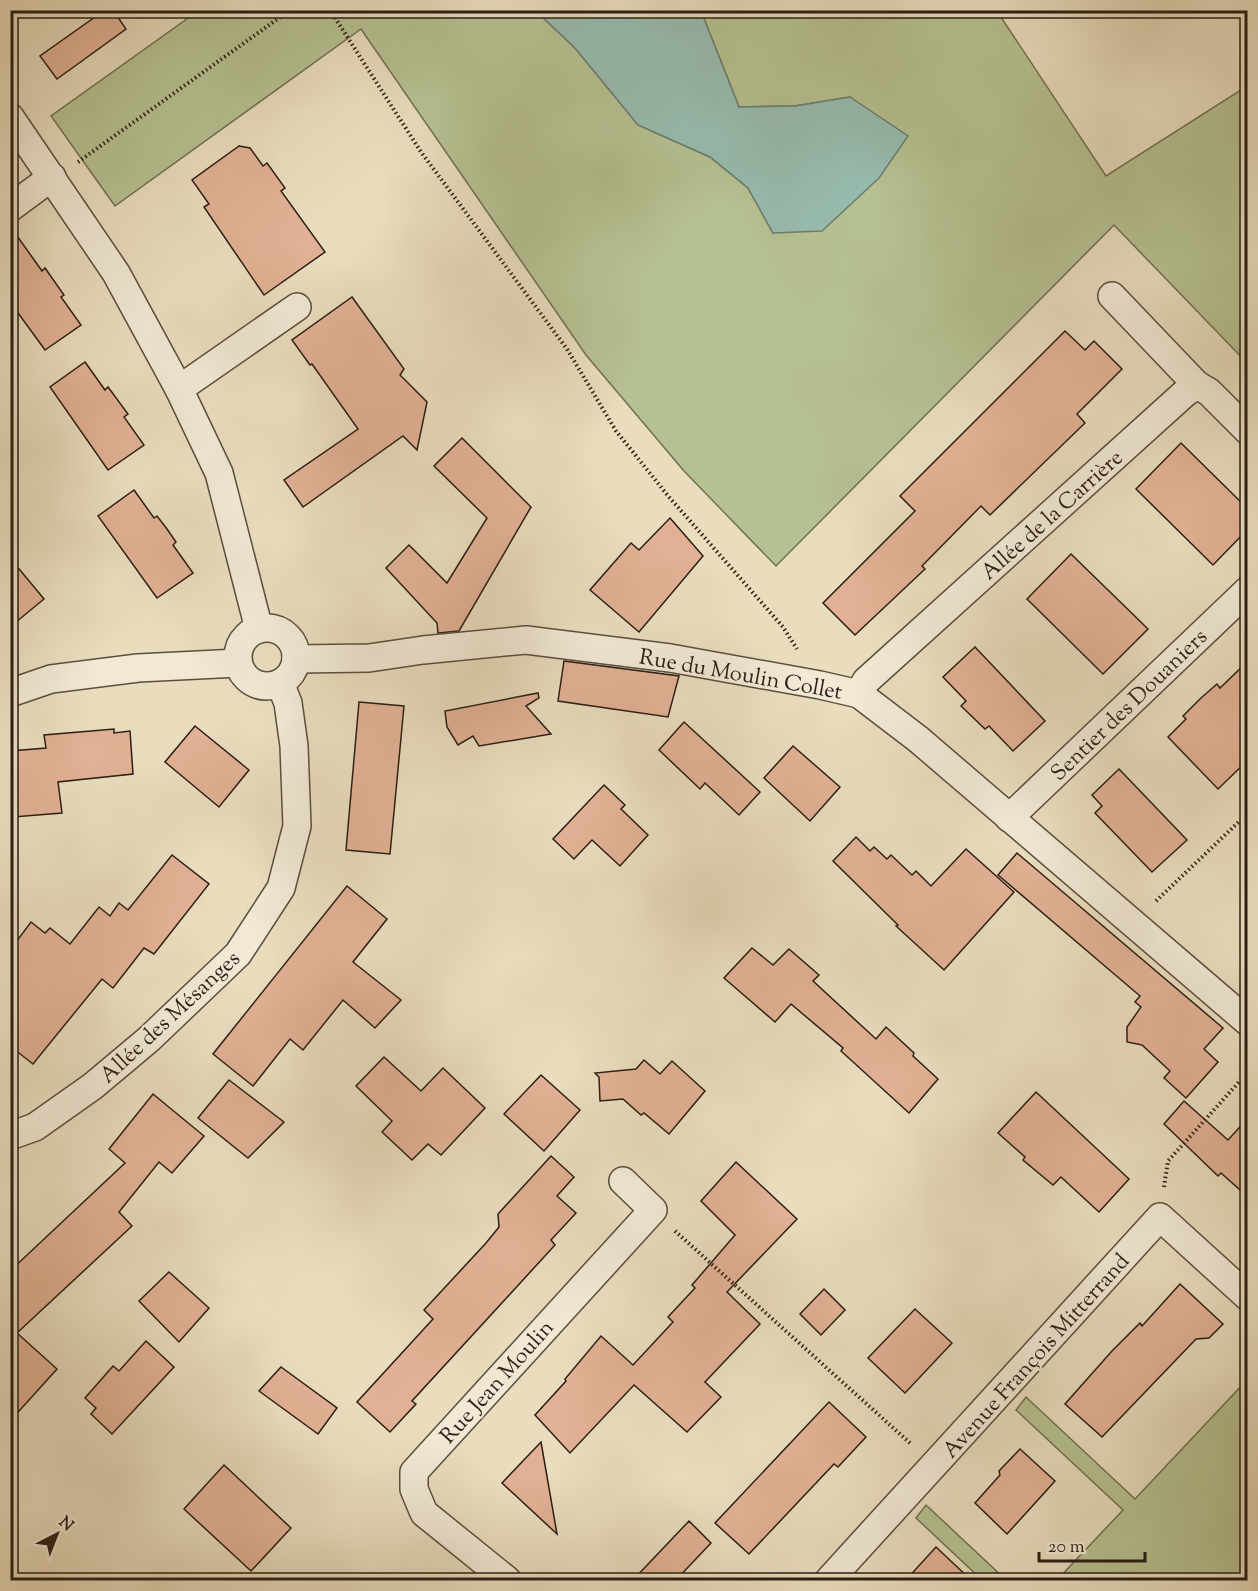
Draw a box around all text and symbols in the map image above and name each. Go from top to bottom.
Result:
street label: Allée de la Carrière [975,443,1131,589]
street label: Sentier des Douaniers [1044,623,1216,790]
street label: Rue du Moulin Collet [636,642,845,710]
street label: Allée des Mésanges [94,944,249,1092]
street label: Avenue François Mitterrand [936,1247,1138,1467]
street label: Rue Jean Moulin [434,1314,563,1452]
north arrow [27,1504,87,1564]
text: N [53,1512,78,1538]
scale bar [1039,1525,1146,1563]
text: 20 m [1048,1535,1085,1561]

